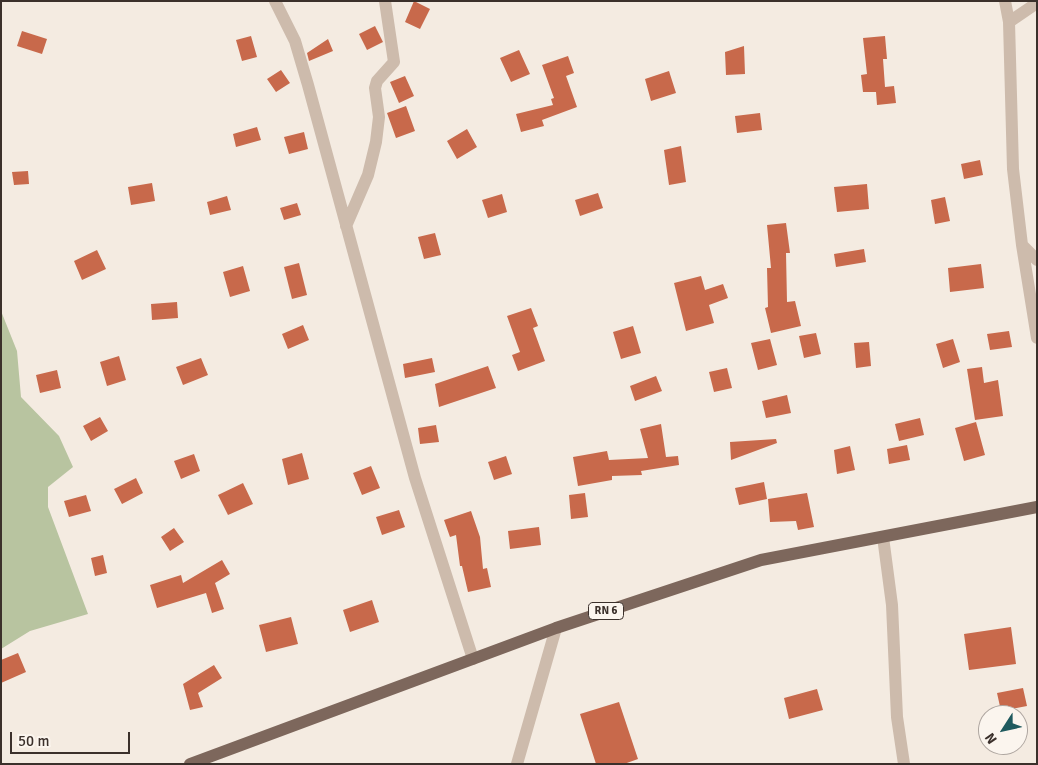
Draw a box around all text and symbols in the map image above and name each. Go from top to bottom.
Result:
road number: RN 6 [588,602,624,620]
north arrow [978,705,1028,755]
scale bar [12,722,132,754]
text: N [981,729,1001,747]
text: 50 m [18,732,49,750]

